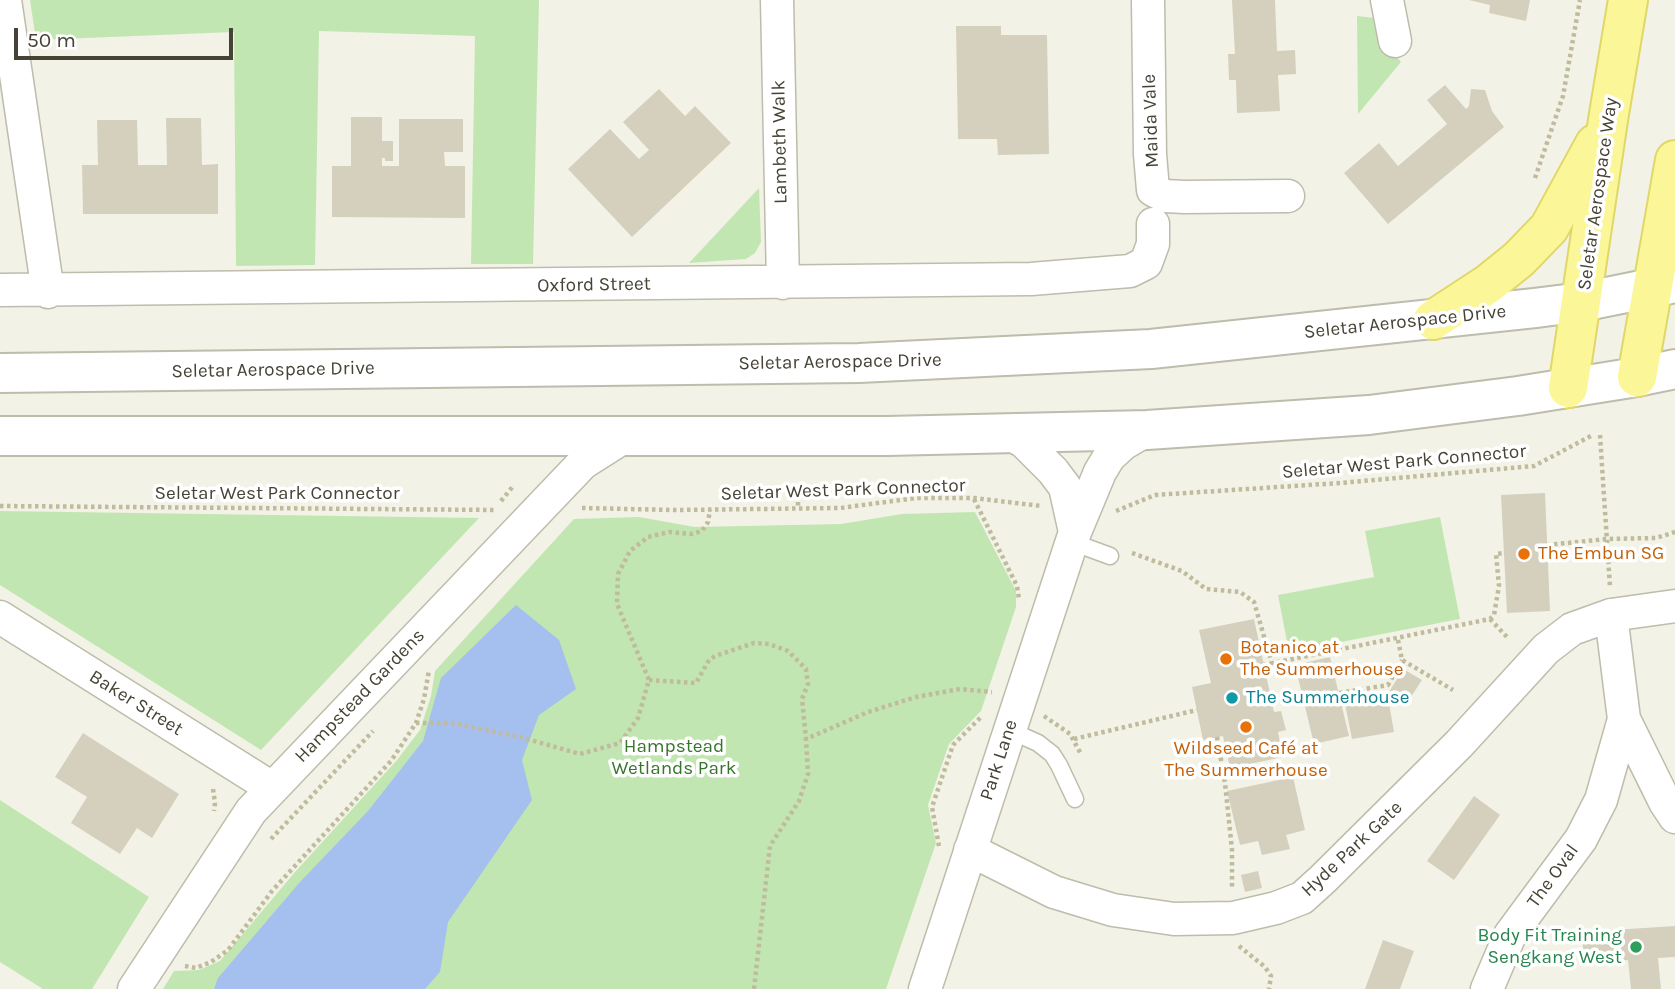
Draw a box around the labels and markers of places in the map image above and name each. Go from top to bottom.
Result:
place label: The Embun SG [1538,543,1664,565]
marker: The Embun SG [1516,546,1532,562]
place label: Botanico at The Summerhouse [1240,637,1404,681]
marker: Botanico at The Summerhouse [1218,651,1234,667]
place label: The Summerhouse [1246,687,1410,709]
marker: The Summerhouse [1224,690,1240,706]
marker: Wildseed Café at The Summerhouse [1238,719,1254,735]
place label: Wildseed Café at The Summerhouse [1164,738,1328,782]
place label: Body Fit Training Sengkang West [1477,925,1622,969]
marker: Body Fit Training Sengkang West [1628,939,1644,955]

